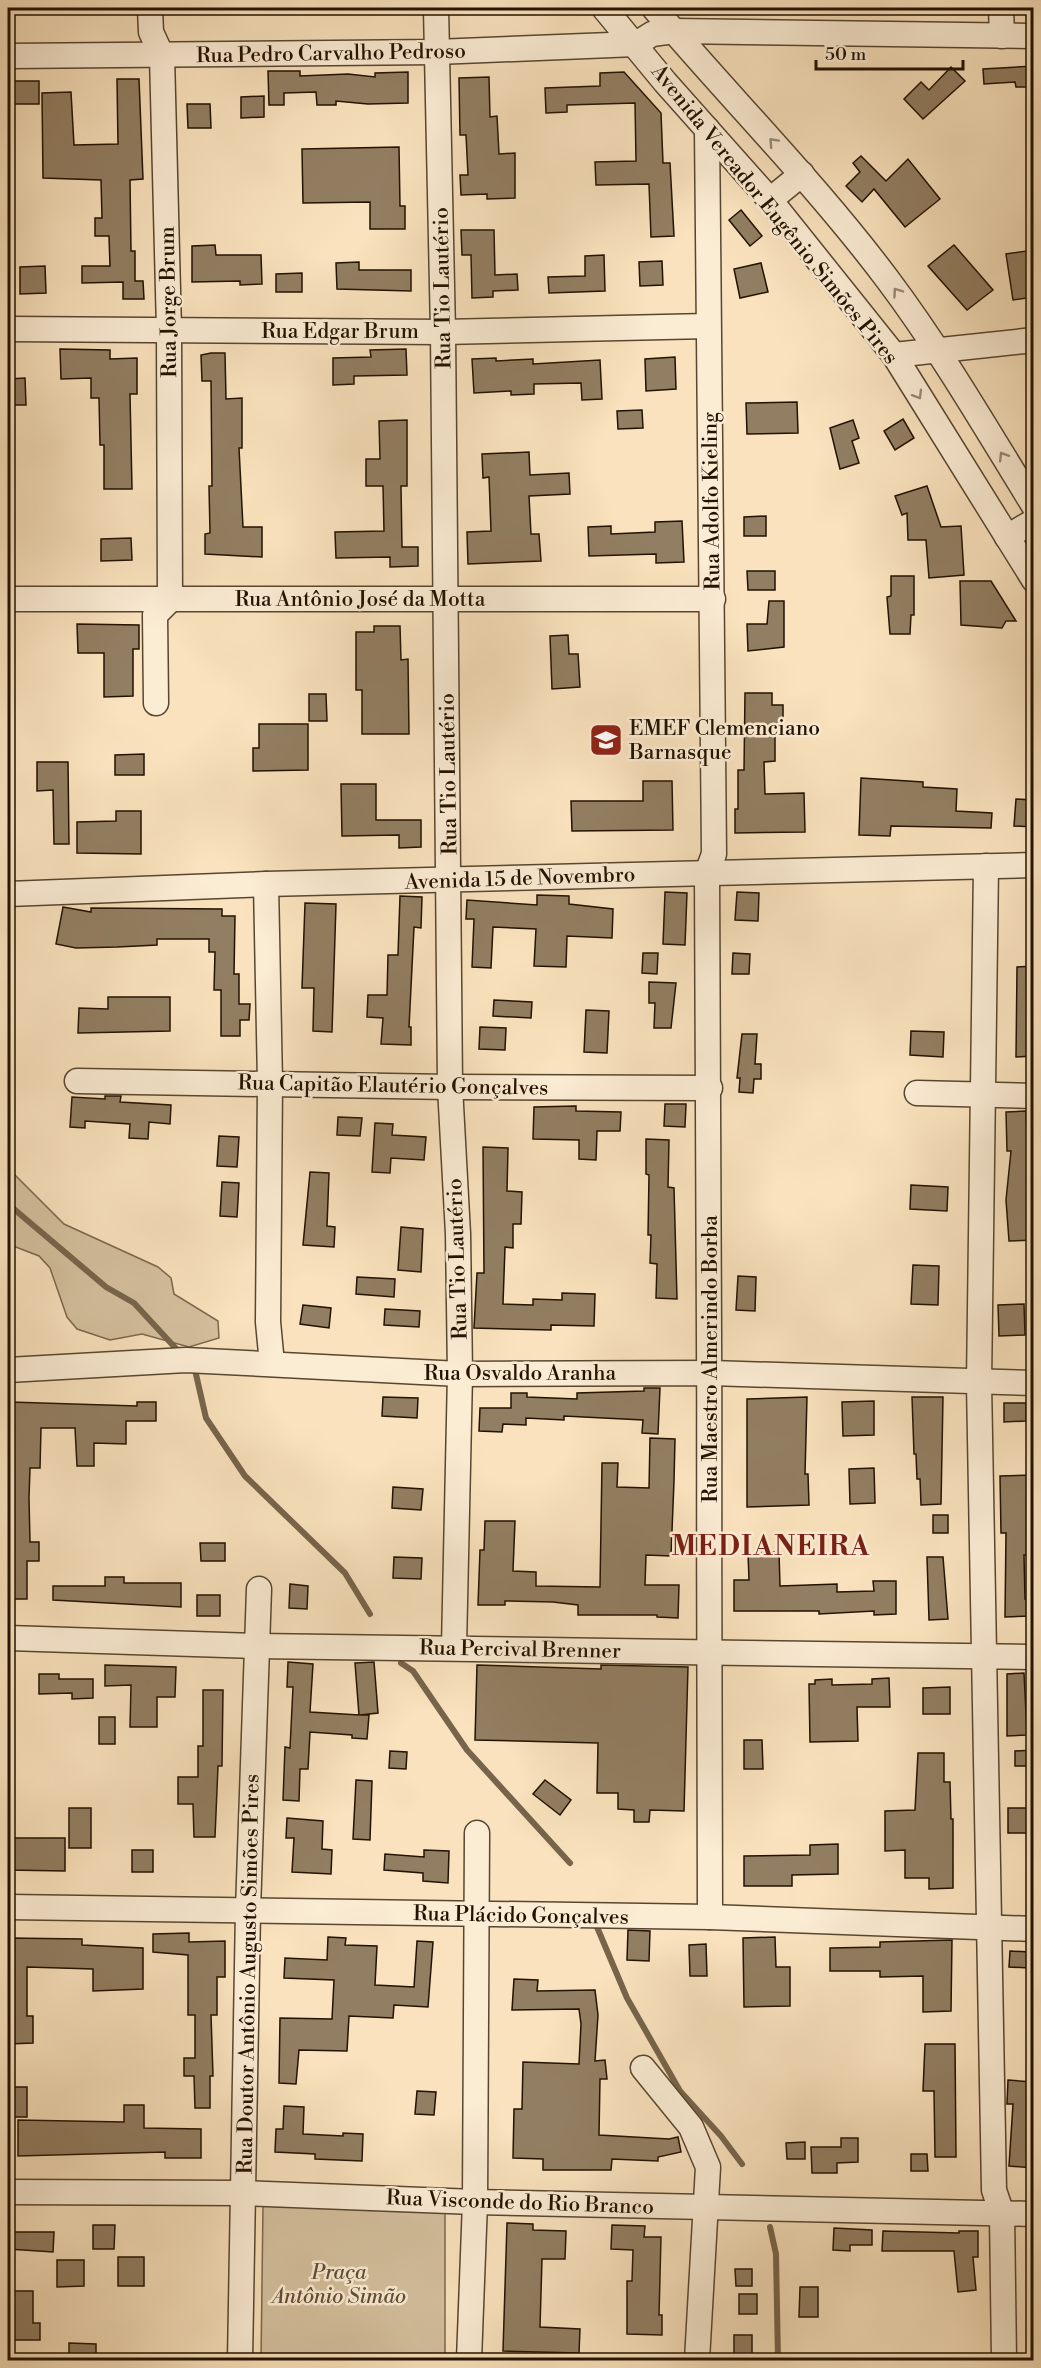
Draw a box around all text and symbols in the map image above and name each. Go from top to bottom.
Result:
scale bar [816,33,963,71]
street label: Rua Pedro Carvalho Pedroso [196,39,466,69]
text: 50 m [825,43,867,66]
street label: Avenida Vereador Eugênio Simões Pires [644,59,903,370]
one-way arrow [769,139,780,149]
street label: Rua Tio Lautério [429,207,457,369]
street label: Rua Jorge Brum [155,226,183,378]
one-way arrow [893,288,904,299]
street label: Rua Edgar Brum [261,319,419,345]
one-way arrow [911,389,922,399]
street label: Rua Adolfo Kieling [697,412,727,590]
one-way arrow [998,452,1010,462]
street label: Rua Antônio José da Motta [235,587,486,613]
street label: Rua Tio Lautério [435,693,463,855]
place label: EMEF Clemenciano Barnasque [628,716,820,766]
school or university icon: EMEF Clemenciano Barnasque [588,722,624,758]
street label: Avenida 15 de Novembro [403,862,636,896]
street label: Rua Capitão Elautério Gonçalves [237,1070,549,1102]
street label: Rua Tio Lautério [442,1178,474,1340]
street label: Rua Maestro Almerindo Borba [698,1215,724,1503]
street label: Rua Osvaldo Aranha [424,1361,617,1387]
district label: MEDIANEIRA [671,1530,871,1564]
street label: Rua Percival Brenner [419,1635,621,1665]
street label: Rua Doutor Antônio Augusto Simões Pires [233,1774,265,2174]
street label: Rua Plácido Gonçalves [413,1901,629,1931]
street label: Rua Visconde do Rio Branco [386,2185,654,2221]
park label: Praça Antônio Simão [270,2260,406,2310]

